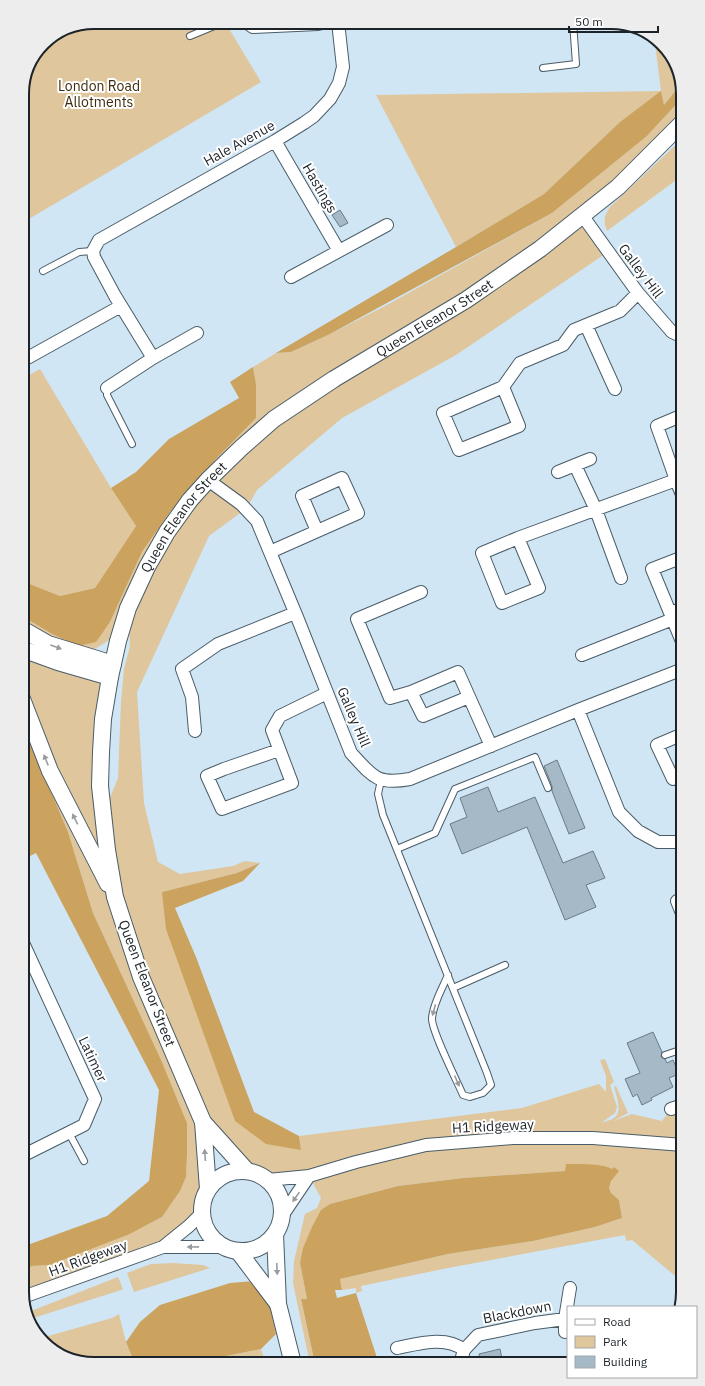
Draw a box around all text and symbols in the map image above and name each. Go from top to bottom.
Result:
scale bar [569,8,658,34]
text: 50 m [575,14,603,29]
park label: London Road Allotments [58,77,140,111]
street label: Hale Avenue [200,116,278,170]
street label: Hastings [299,160,342,216]
street label: Galley Hill [615,240,667,302]
street label: Queen Eleanor Street [372,275,497,361]
street label: Queen Eleanor Street [137,458,231,575]
one-way arrow [51,645,63,651]
street label: Galley Hill [333,684,375,750]
one-way arrow [43,754,49,765]
one-way arrow [71,813,78,825]
street label: Queen Eleanor Street [115,917,179,1049]
one-way arrow [431,1004,437,1016]
street label: Latimer [75,1033,111,1085]
one-way arrow [454,1075,460,1086]
street label: H1 Ridgeway [452,1115,534,1137]
one-way arrow [202,1149,209,1161]
one-way arrow [292,1191,300,1202]
street label: H1 Ridgeway [46,1235,130,1281]
one-way arrow [186,1244,199,1250]
one-way arrow [273,1263,280,1275]
street label: Blackdown [481,1297,553,1327]
legend [567,1306,697,1378]
text: Road [603,1314,631,1329]
text: Park [603,1334,628,1349]
text: Building [603,1354,648,1369]

